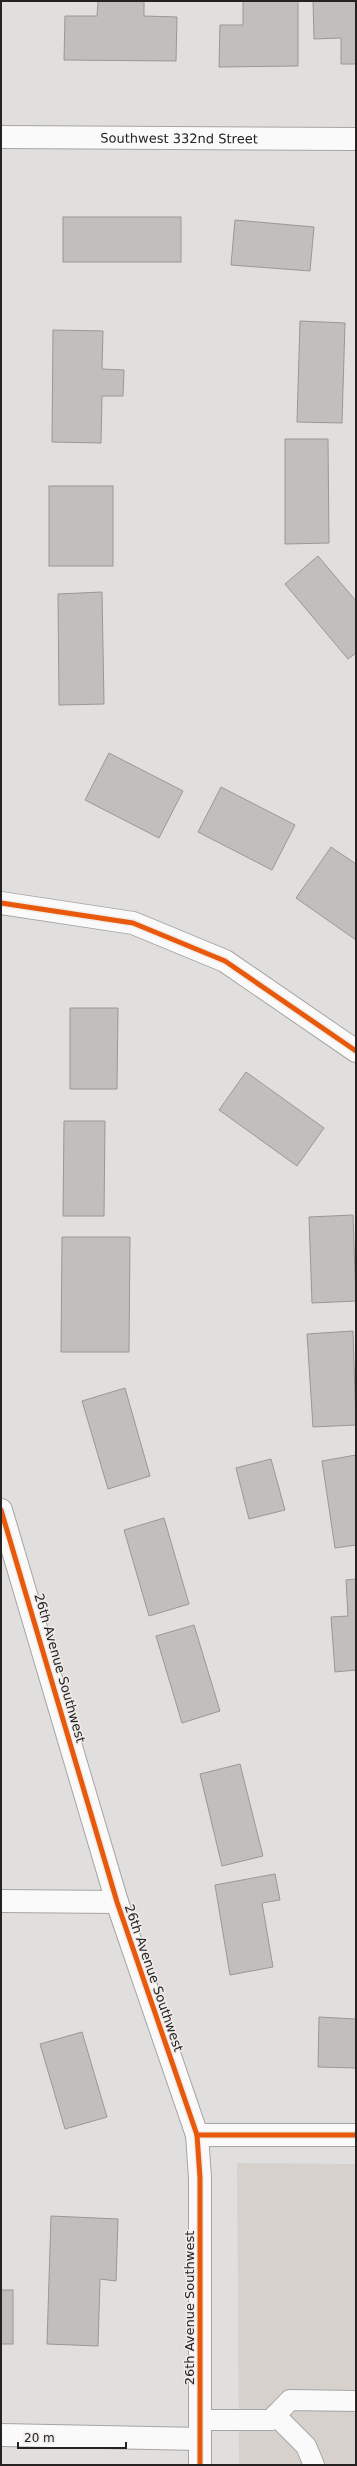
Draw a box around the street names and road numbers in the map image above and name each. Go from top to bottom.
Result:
street label: Southwest 332nd Street [100,130,258,146]
street label: 26th Avenue Southwest [31,1592,89,1744]
street label: 26th Avenue Southwest [122,1902,186,2054]
street label: 26th Avenue Southwest [182,2231,197,2385]

